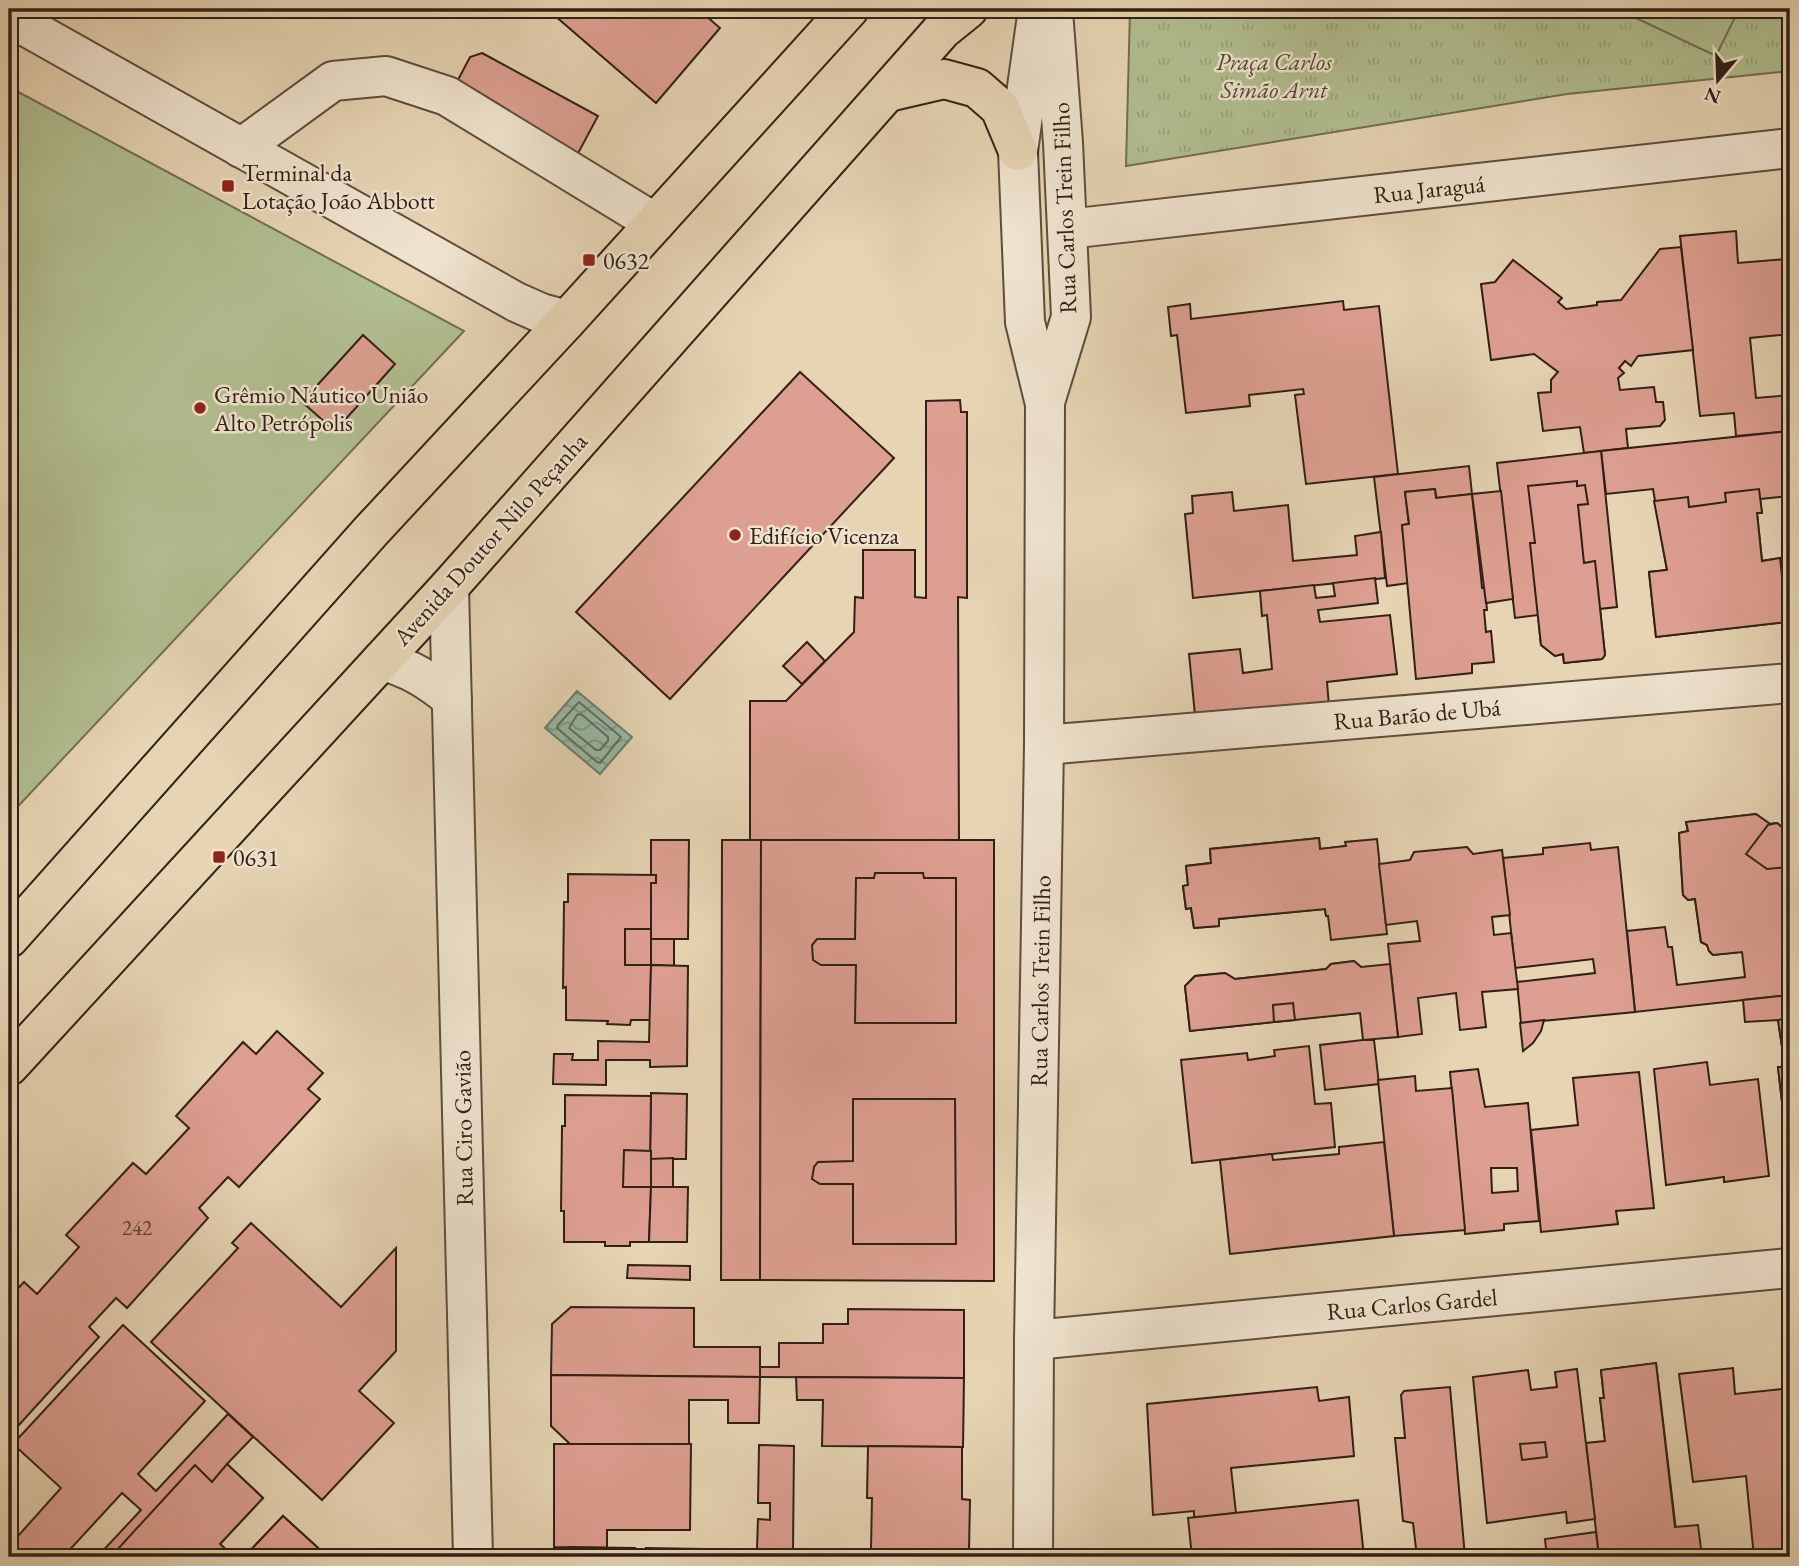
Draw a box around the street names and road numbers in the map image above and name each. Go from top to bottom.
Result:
street label: Rua Carlos Trein Filho [1045,102,1083,314]
street label: Rua Jaraguá [1372,168,1487,210]
street label: Avenida Doutor Nilo Peçanha [385,426,594,653]
street label: Rua Barão de Ubá [1332,691,1502,737]
street label: Rua Carlos Trein Filho [1023,875,1057,1087]
street label: Rua Ciro Gavião [446,1050,480,1206]
street label: Rua Carlos Gardel [1325,1281,1499,1327]

